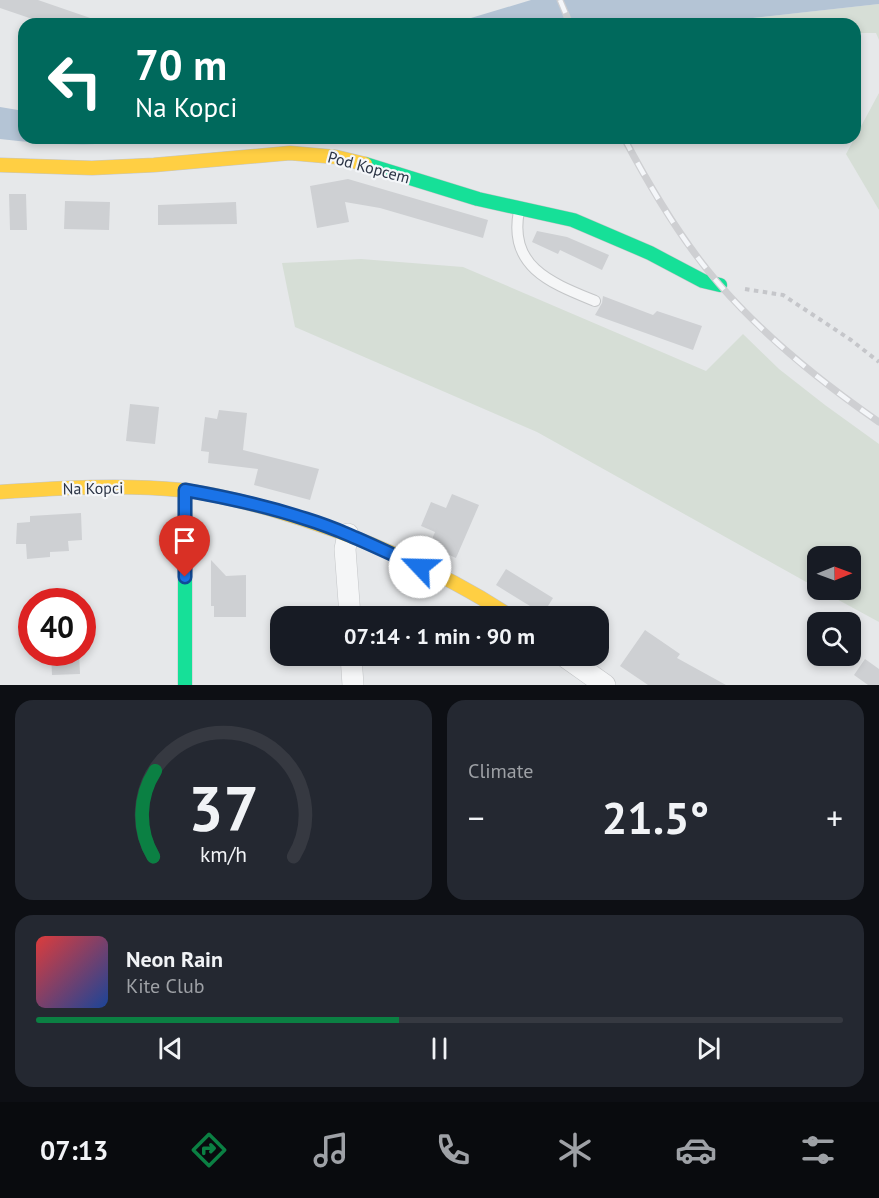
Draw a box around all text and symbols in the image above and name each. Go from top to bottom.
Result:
text: 70 m [135,37,227,92]
icon: left [36,42,114,120]
text: Na Kopci [135,90,237,124]
street label: Pod Kopcem [326,146,412,188]
street label: Na Kopci [62,477,124,499]
pin [159,515,210,577]
icon: arrive [168,524,201,557]
position arrow [388,535,452,599]
north arrow [807,546,861,600]
map controls [807,546,861,666]
speed limit sign: 40 [18,588,96,666]
button: search [807,612,861,666]
text: 07:14 · 1 min · 90 m [344,622,535,650]
text: Climate [468,758,534,784]
text: 37 [188,767,259,848]
text: 21.5° [602,788,709,846]
text: − [468,796,485,839]
text: + [826,796,843,839]
text: km/h [200,840,247,868]
text: Neon Rain [126,945,223,973]
text: Kite Club [126,973,204,999]
icon: previous [154,1032,187,1065]
icon: pause [423,1032,456,1065]
icon: next [692,1032,725,1065]
icon: directions [188,1129,230,1171]
icon: music [310,1129,352,1171]
icon: phone [432,1129,474,1171]
icon: climate [554,1129,596,1171]
icon: car [675,1129,717,1171]
icon: filters [797,1129,839,1171]
text: 07:13 [40,1133,108,1167]

